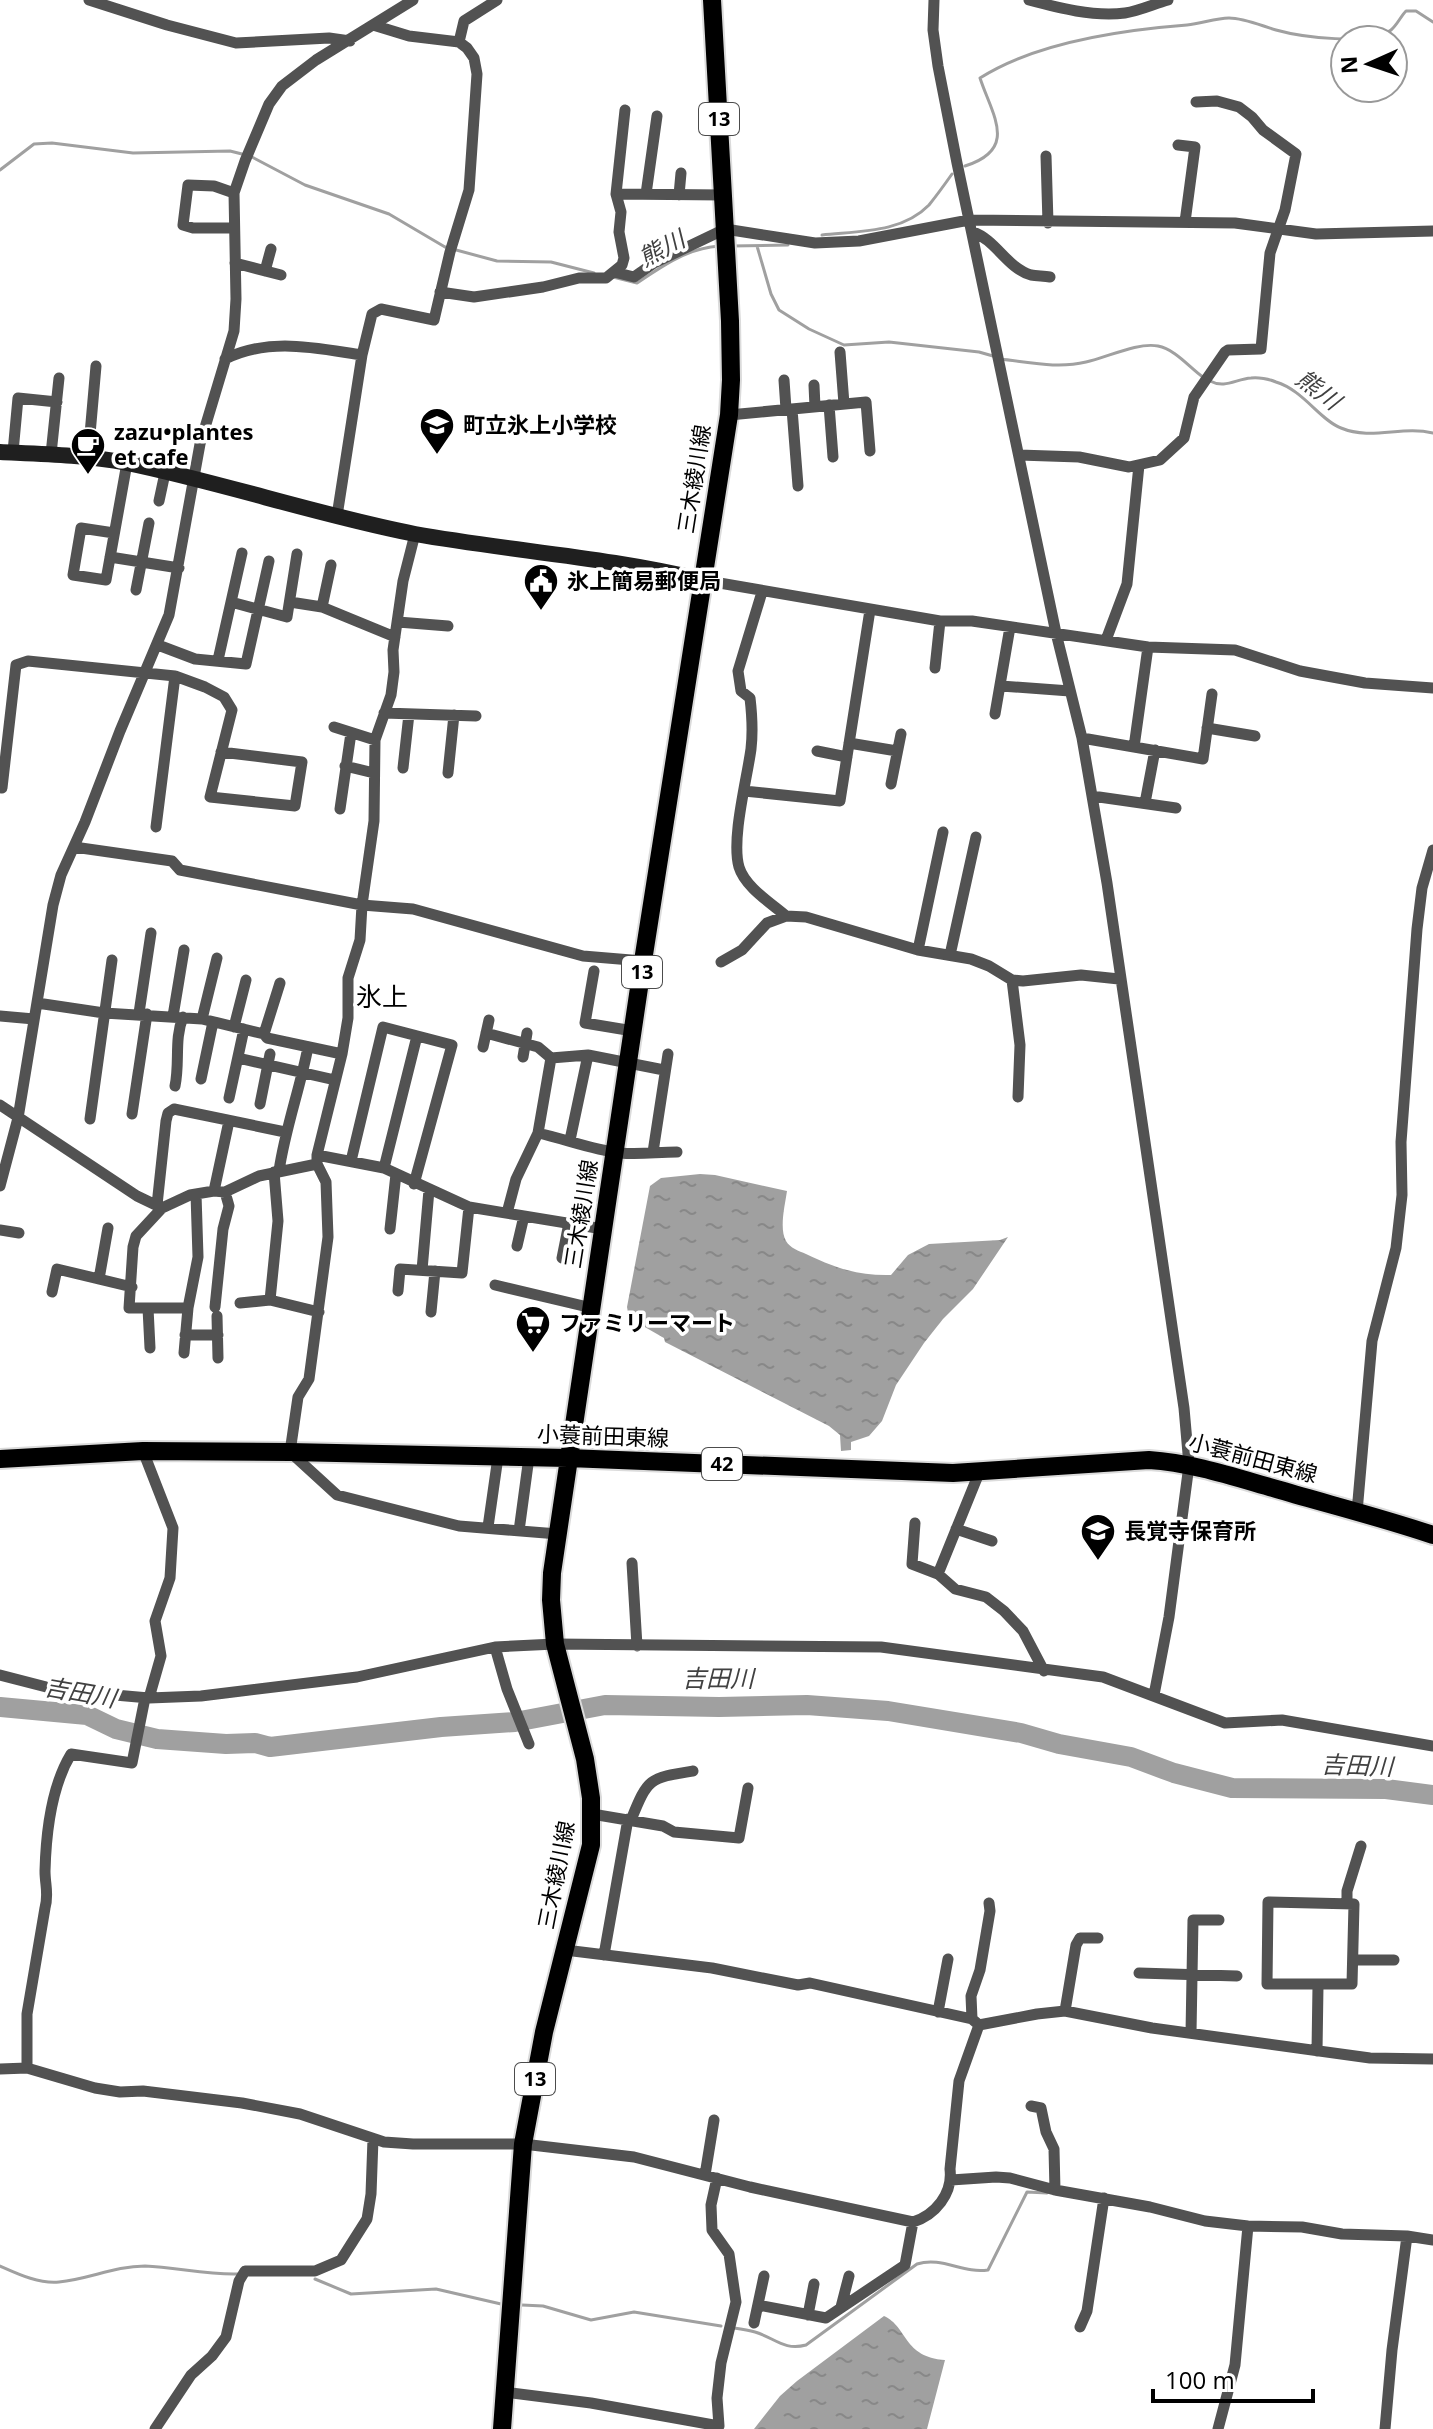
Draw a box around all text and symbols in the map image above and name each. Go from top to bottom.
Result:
north arrow [1329,24,1409,104]
text: N [1333,55,1363,75]
road number: 13 [699,103,739,135]
water label: 熊川 [632,220,693,274]
water label: 熊川 [1290,361,1350,418]
school or university icon: 町立氷上小学校 [418,406,456,456]
place label: 町立氷上小学校 [463,409,617,439]
place label: zazu•plantes et cafe [114,416,253,471]
street label: 三木綾川線 [670,422,716,536]
cafe icon: zazu•plantes et cafe [69,426,107,476]
public building icon: 氷上簡易郵便局 [522,562,560,612]
place label: 氷上簡易郵便局 [567,565,721,595]
road number: 13 [622,956,662,988]
district label: 氷上 [356,978,408,1014]
street label: 三木綾川線 [557,1157,603,1271]
supermarket icon: ファミリーマート [514,1304,552,1354]
place label: ファミリーマート [559,1307,735,1337]
street label: 小蓑前田東線 [537,1418,670,1452]
street label: 小蓑前田東線 [1186,1425,1321,1489]
road number: 42 [702,1448,742,1480]
school or university icon: 長覚寺保育所 [1079,1512,1117,1562]
place label: 長覚寺保育所 [1124,1515,1256,1545]
water label: 吉田川 [682,1661,757,1694]
water label: 吉田川 [42,1669,122,1715]
water label: 吉田川 [1320,1747,1397,1782]
street label: 三木綾川線 [530,1818,580,1932]
road number: 13 [515,2063,555,2095]
scale bar [1153,2353,1313,2403]
text: 100 m [1165,2363,1235,2396]

